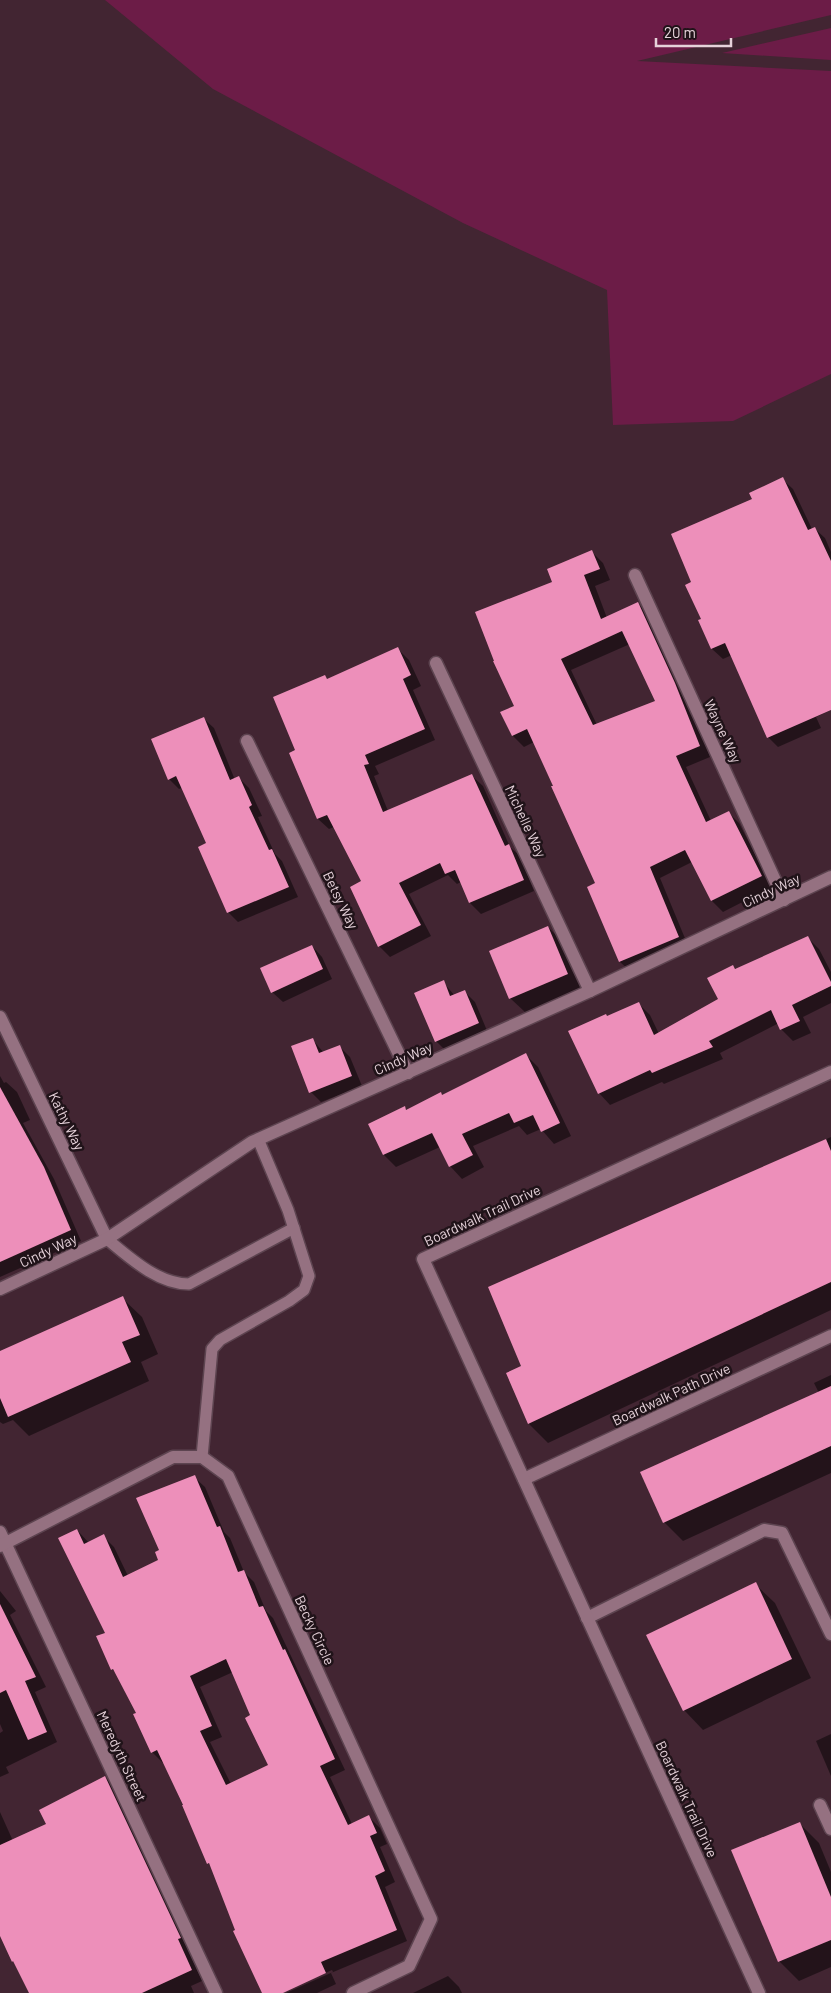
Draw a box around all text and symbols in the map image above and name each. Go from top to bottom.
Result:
scale bar [656,15,731,47]
text: 20 m [664,23,696,41]
street label: Wayne Way [701,697,745,766]
street label: Michelle Way [502,782,550,860]
street label: Betsy Way [320,868,362,932]
street label: Cindy Way [740,869,803,911]
street label: Cindy Way [371,1037,435,1078]
street label: Kathy Way [46,1089,89,1153]
street label: Boardwalk Trail Drive [421,1181,543,1249]
street label: Cindy Way [17,1229,80,1271]
street label: Boardwalk Path Drive [609,1359,733,1429]
street label: Becky Circle [291,1592,339,1668]
street label: Meredyth Street [94,1708,150,1804]
street label: Boardwalk Trail Drive [653,1738,721,1860]

